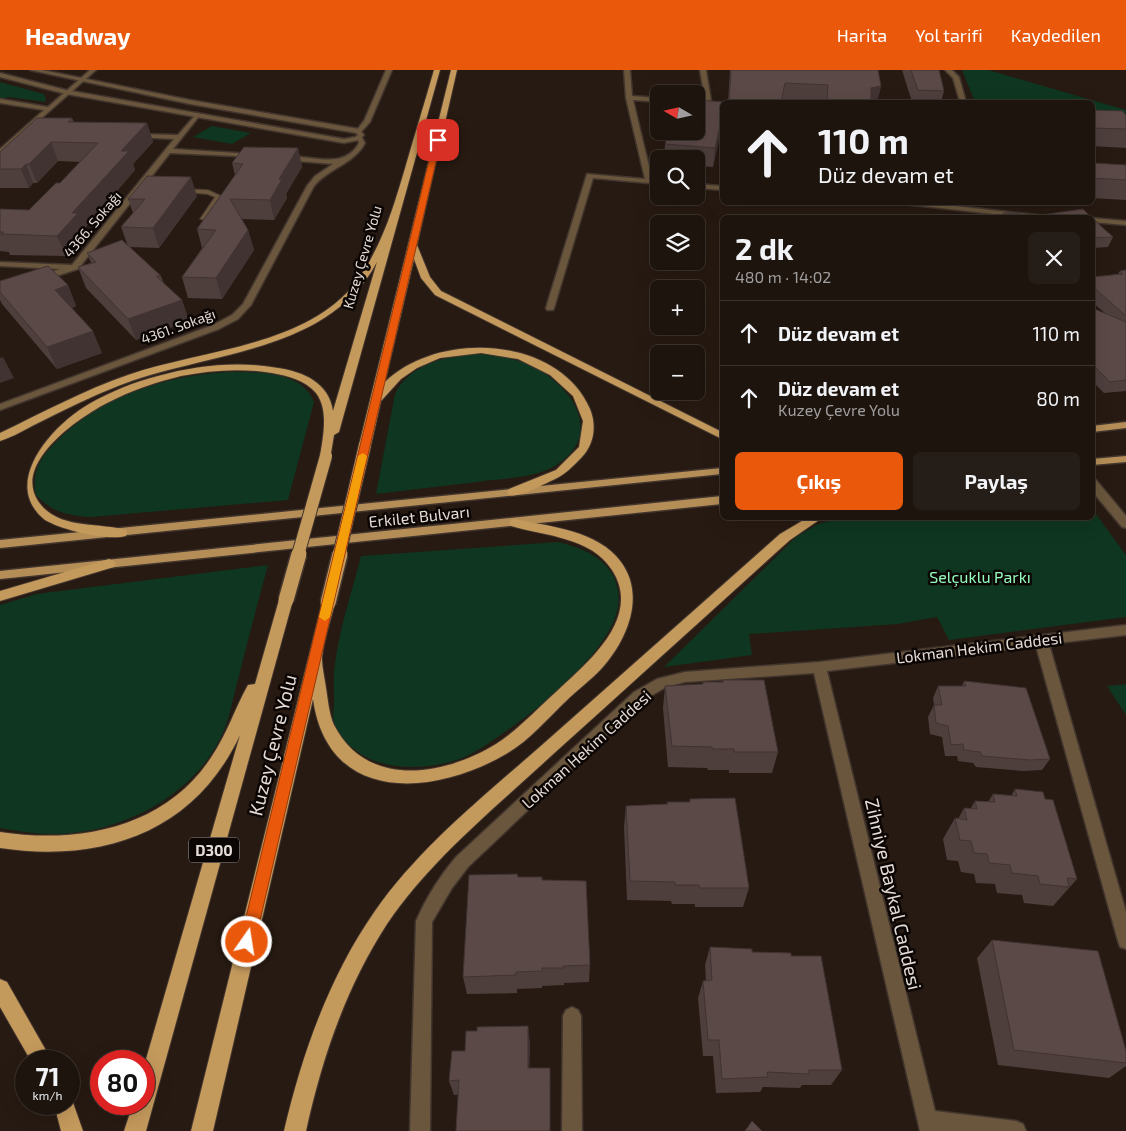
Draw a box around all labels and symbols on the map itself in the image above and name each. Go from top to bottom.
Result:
north arrow [650,85,705,140]
pin [417,119,459,161]
street label: 4366. Sokağı [60,188,124,260]
street label: Kuzey Çevre Yolu [339,203,386,311]
street label: 4361. Sokağı [138,305,218,347]
street label: Erkilet Bulvarı [368,501,470,531]
park label: Selçuklu Parkı [929,567,1031,587]
street label: Lokman Hekim Caddesi [895,627,1063,667]
street label: Kuzey Çevre Yolu [243,672,302,818]
street label: Lokman Hekim Caddesi [518,686,654,812]
street label: Zihniye Baykal Caddesi [861,796,927,992]
road number: D300 [189,838,239,862]
position arrow [220,915,272,967]
speed limit sign: 80 [90,1050,155,1115]

